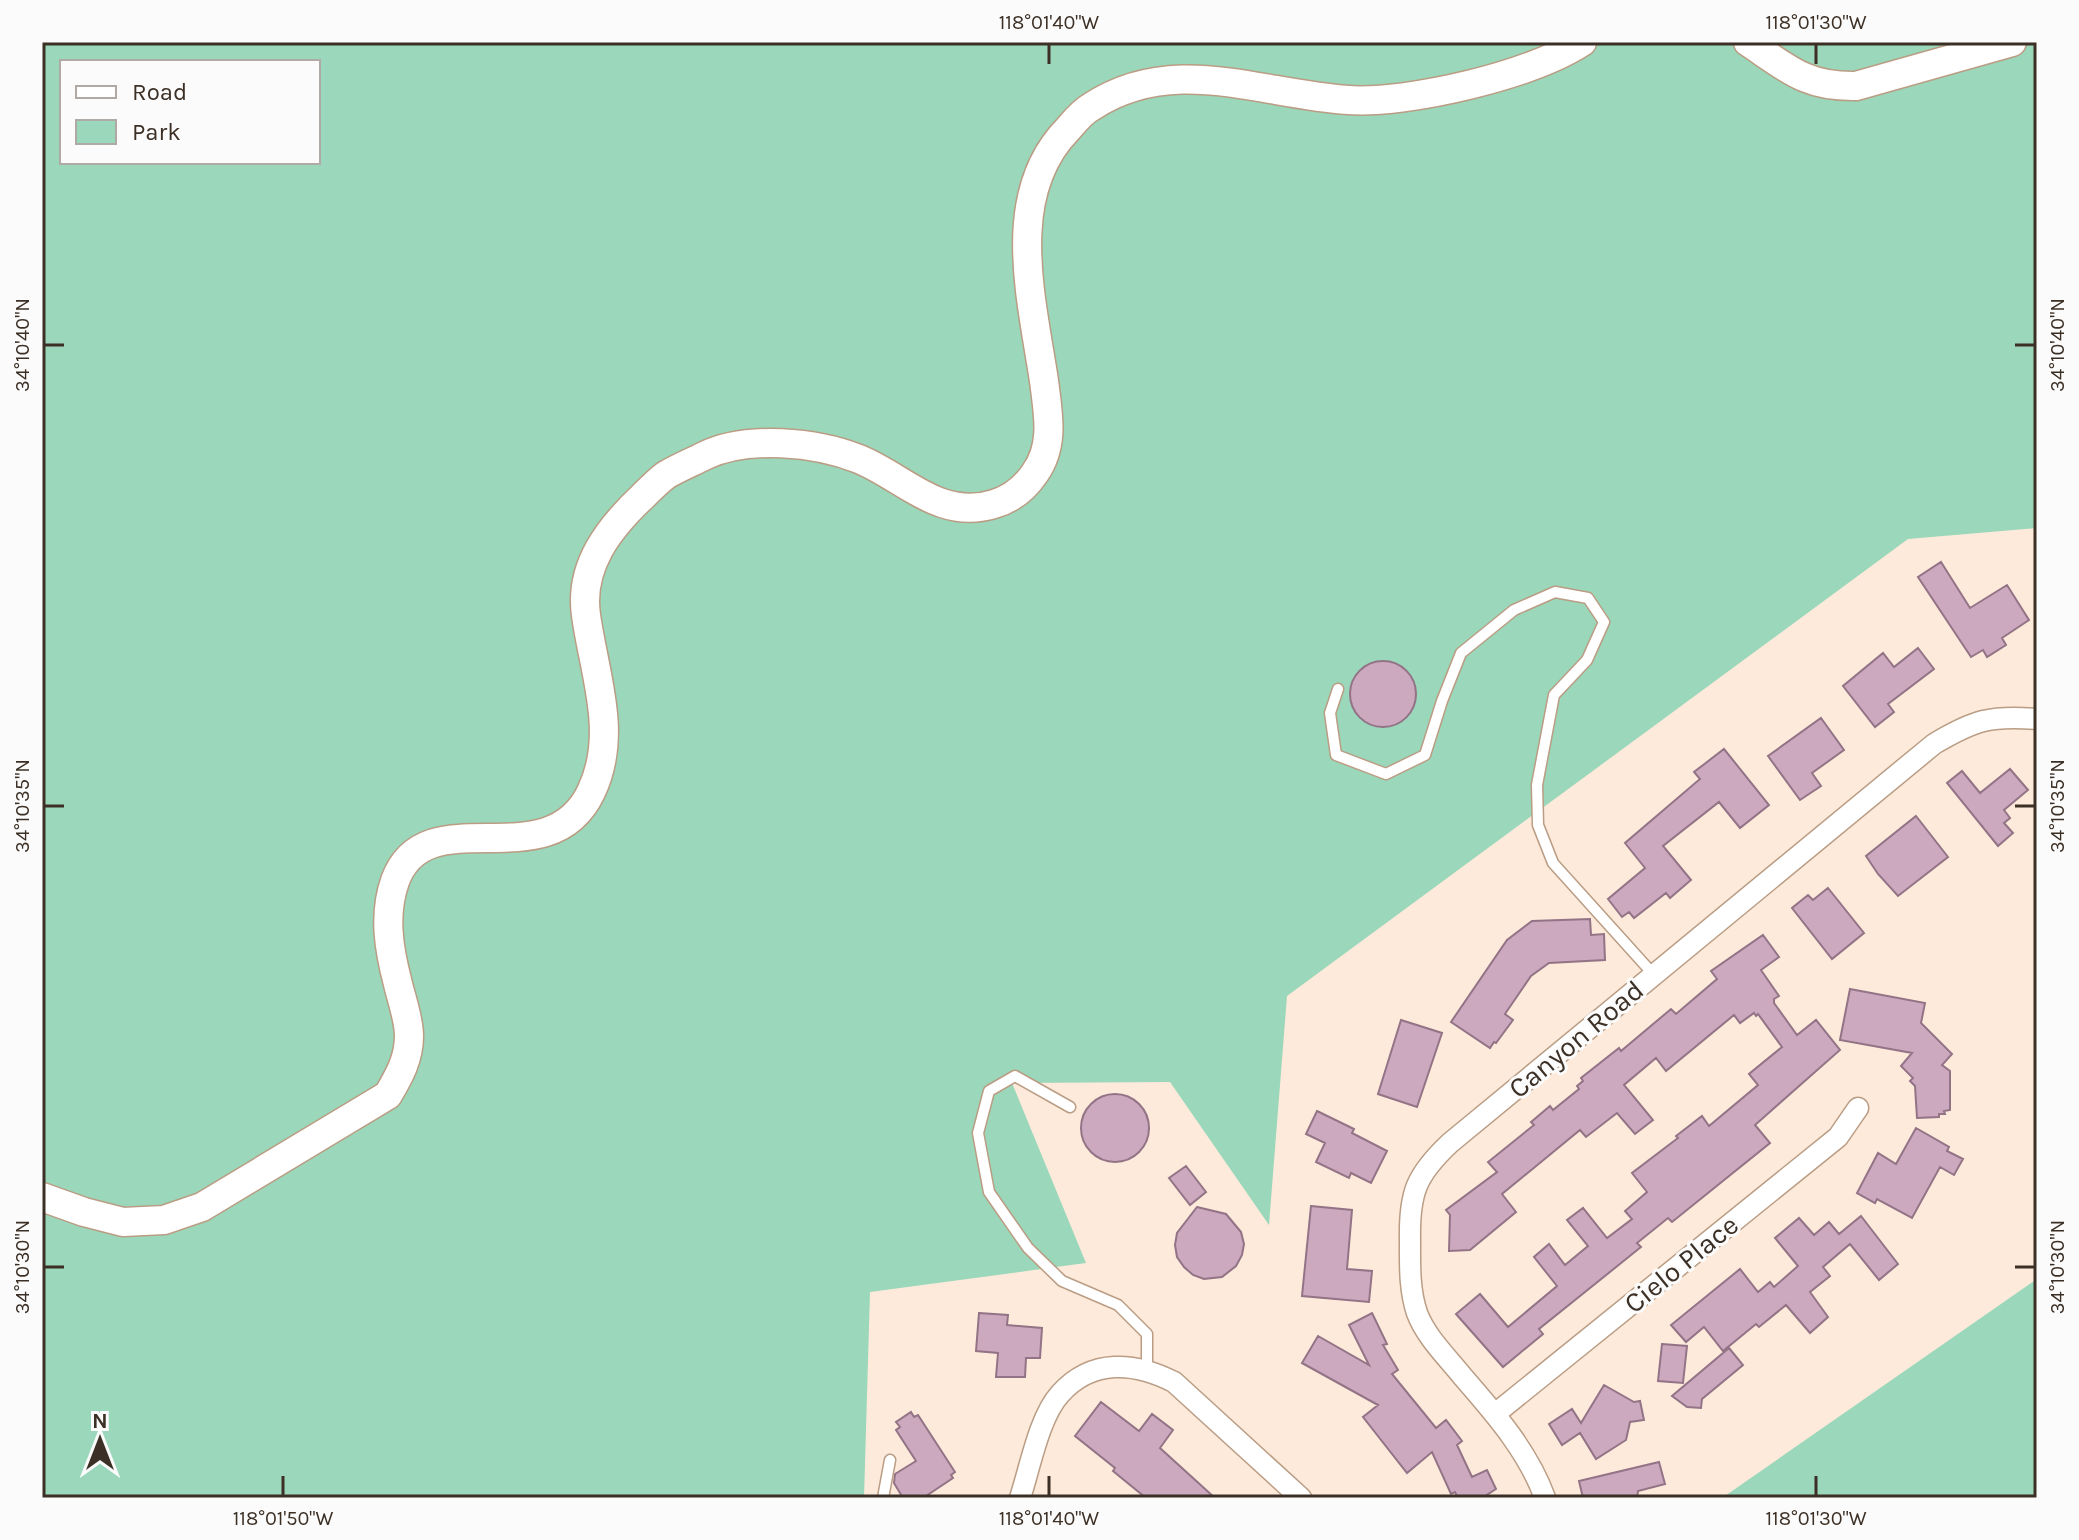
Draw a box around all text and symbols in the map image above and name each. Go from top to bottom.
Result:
text: 118°01'40"W [999,11,1099,34]
text: 118°01'30"W [1765,11,1867,34]
legend [60,60,320,164]
text: Road [132,78,187,106]
text: Park [132,118,181,146]
text: 34°10'40"N [11,298,34,392]
text: 34°10'40"N [2046,298,2069,392]
text: 34°10'35"N [11,759,34,853]
text: 34°10'35"N [2046,759,2069,853]
street label: Canyon Road [1502,973,1650,1105]
street label: Cielo Place [1617,1208,1745,1320]
text: 34°10'30"N [11,1220,34,1314]
text: 34°10'30"N [2046,1220,2069,1314]
north arrow [60,1400,140,1480]
text: N [92,1408,108,1434]
text: 118°01'50"W [233,1507,333,1530]
text: 118°01'40"W [999,1507,1099,1530]
text: 118°01'30"W [1765,1507,1867,1530]

